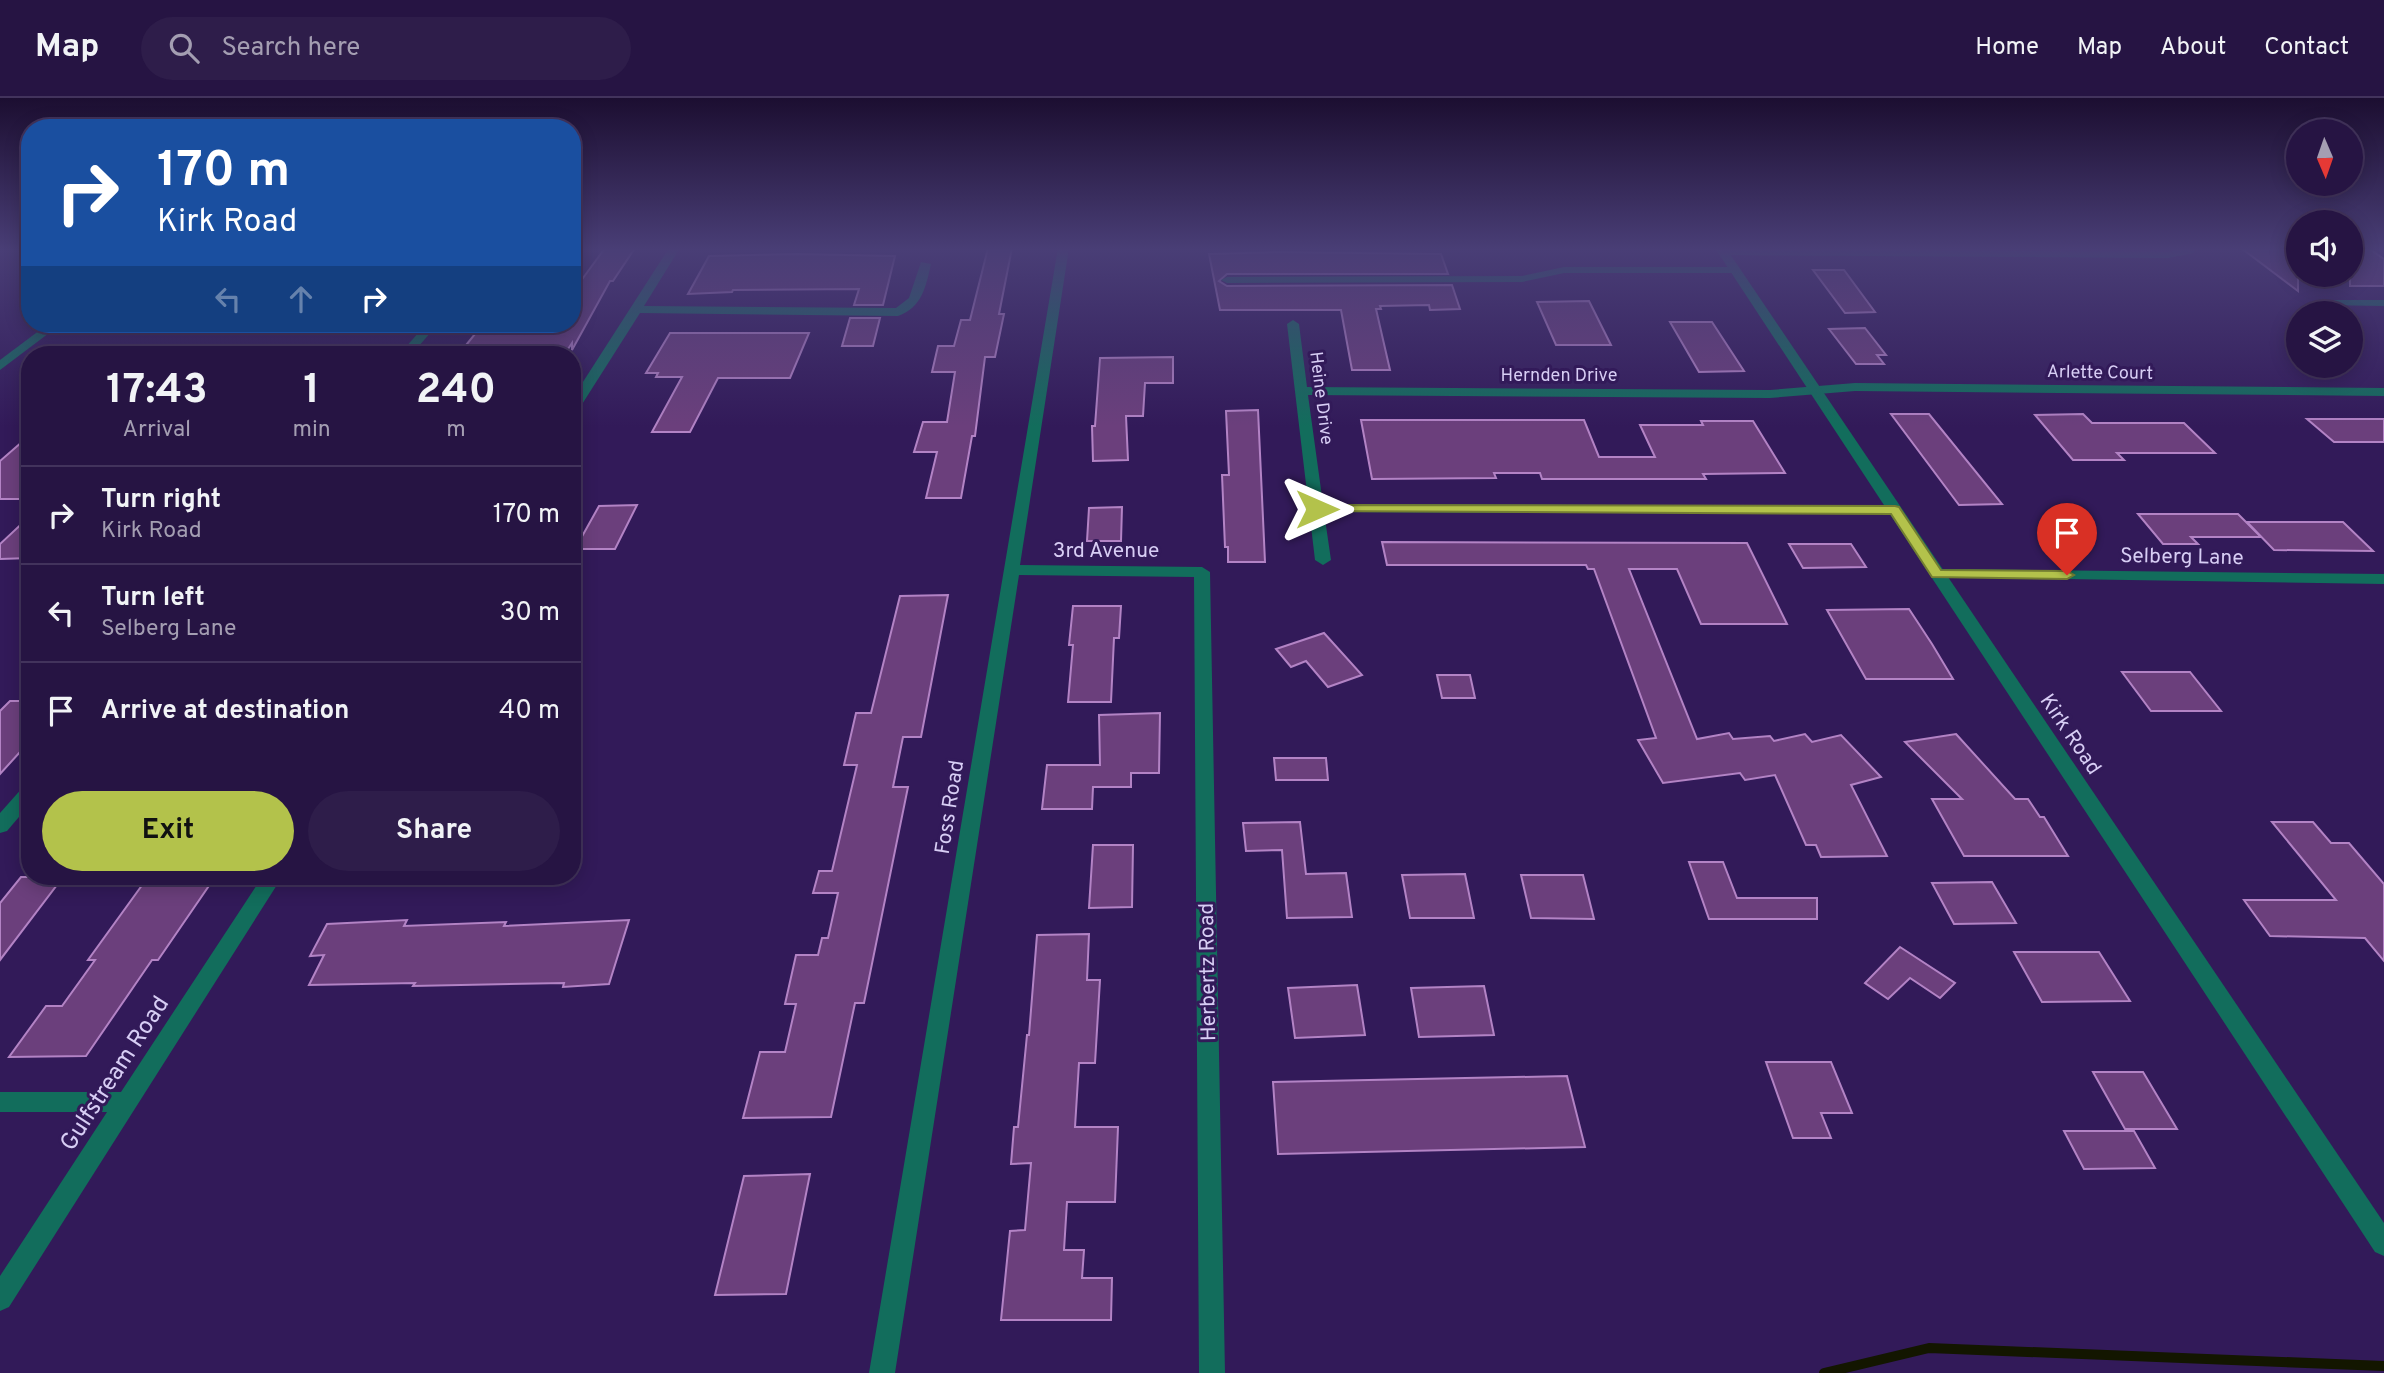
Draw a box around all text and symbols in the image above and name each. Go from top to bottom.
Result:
search box [141,17,631,80]
text: Map [35,27,99,69]
icon: search [165,29,203,67]
text: Search here [221,32,360,65]
text: Home [1975,33,2039,63]
text: Map [2077,33,2122,63]
text: About [2160,33,2226,63]
text: Contact [2264,33,2349,63]
north arrow [2286,119,2362,196]
map controls [2286,119,2363,378]
text: 170 m [157,142,290,204]
icon: right [42,147,133,238]
text: Kirk Road [157,203,297,243]
button: sound [2286,210,2363,287]
icon: left [209,280,247,318]
icon: ahead [282,280,320,318]
icon: right [355,280,393,318]
button: layers [2286,301,2363,378]
street label: Heine Drive [1303,350,1338,446]
street label: Arlette Court [2047,361,2153,386]
text: 17:43 [106,365,208,418]
text: 1 [303,365,320,418]
text: 240 [416,365,496,418]
street label: Hernden Drive [1501,365,1617,388]
text: Arrival [122,416,191,445]
text: min [293,416,331,445]
text: m [446,416,466,445]
position arrow [1280,472,1354,546]
text: Turn right [101,484,221,517]
icon: right [42,496,80,534]
text: 170 m [493,499,560,532]
pin [2037,503,2097,575]
icon: arrive [2048,514,2086,552]
text: Kirk Road [101,517,202,546]
street label: 3rd Avenue [1053,538,1159,565]
street label: Selberg Lane [2120,543,2244,572]
text: Turn left [101,582,205,615]
icon: left [42,594,80,632]
text: 30 m [500,597,560,630]
text: Selberg Lane [101,615,236,644]
street label: Kirk Road [2033,689,2107,781]
icon: arrive [42,692,80,730]
text: Arrive at destination [101,695,349,728]
text: 40 m [499,695,560,728]
street label: Foss Road [930,758,971,856]
button: Exit [42,791,294,871]
button: Share [308,791,560,871]
street label: Herbertz Road [1194,903,1223,1041]
street label: Gulfstream Road [54,991,177,1157]

